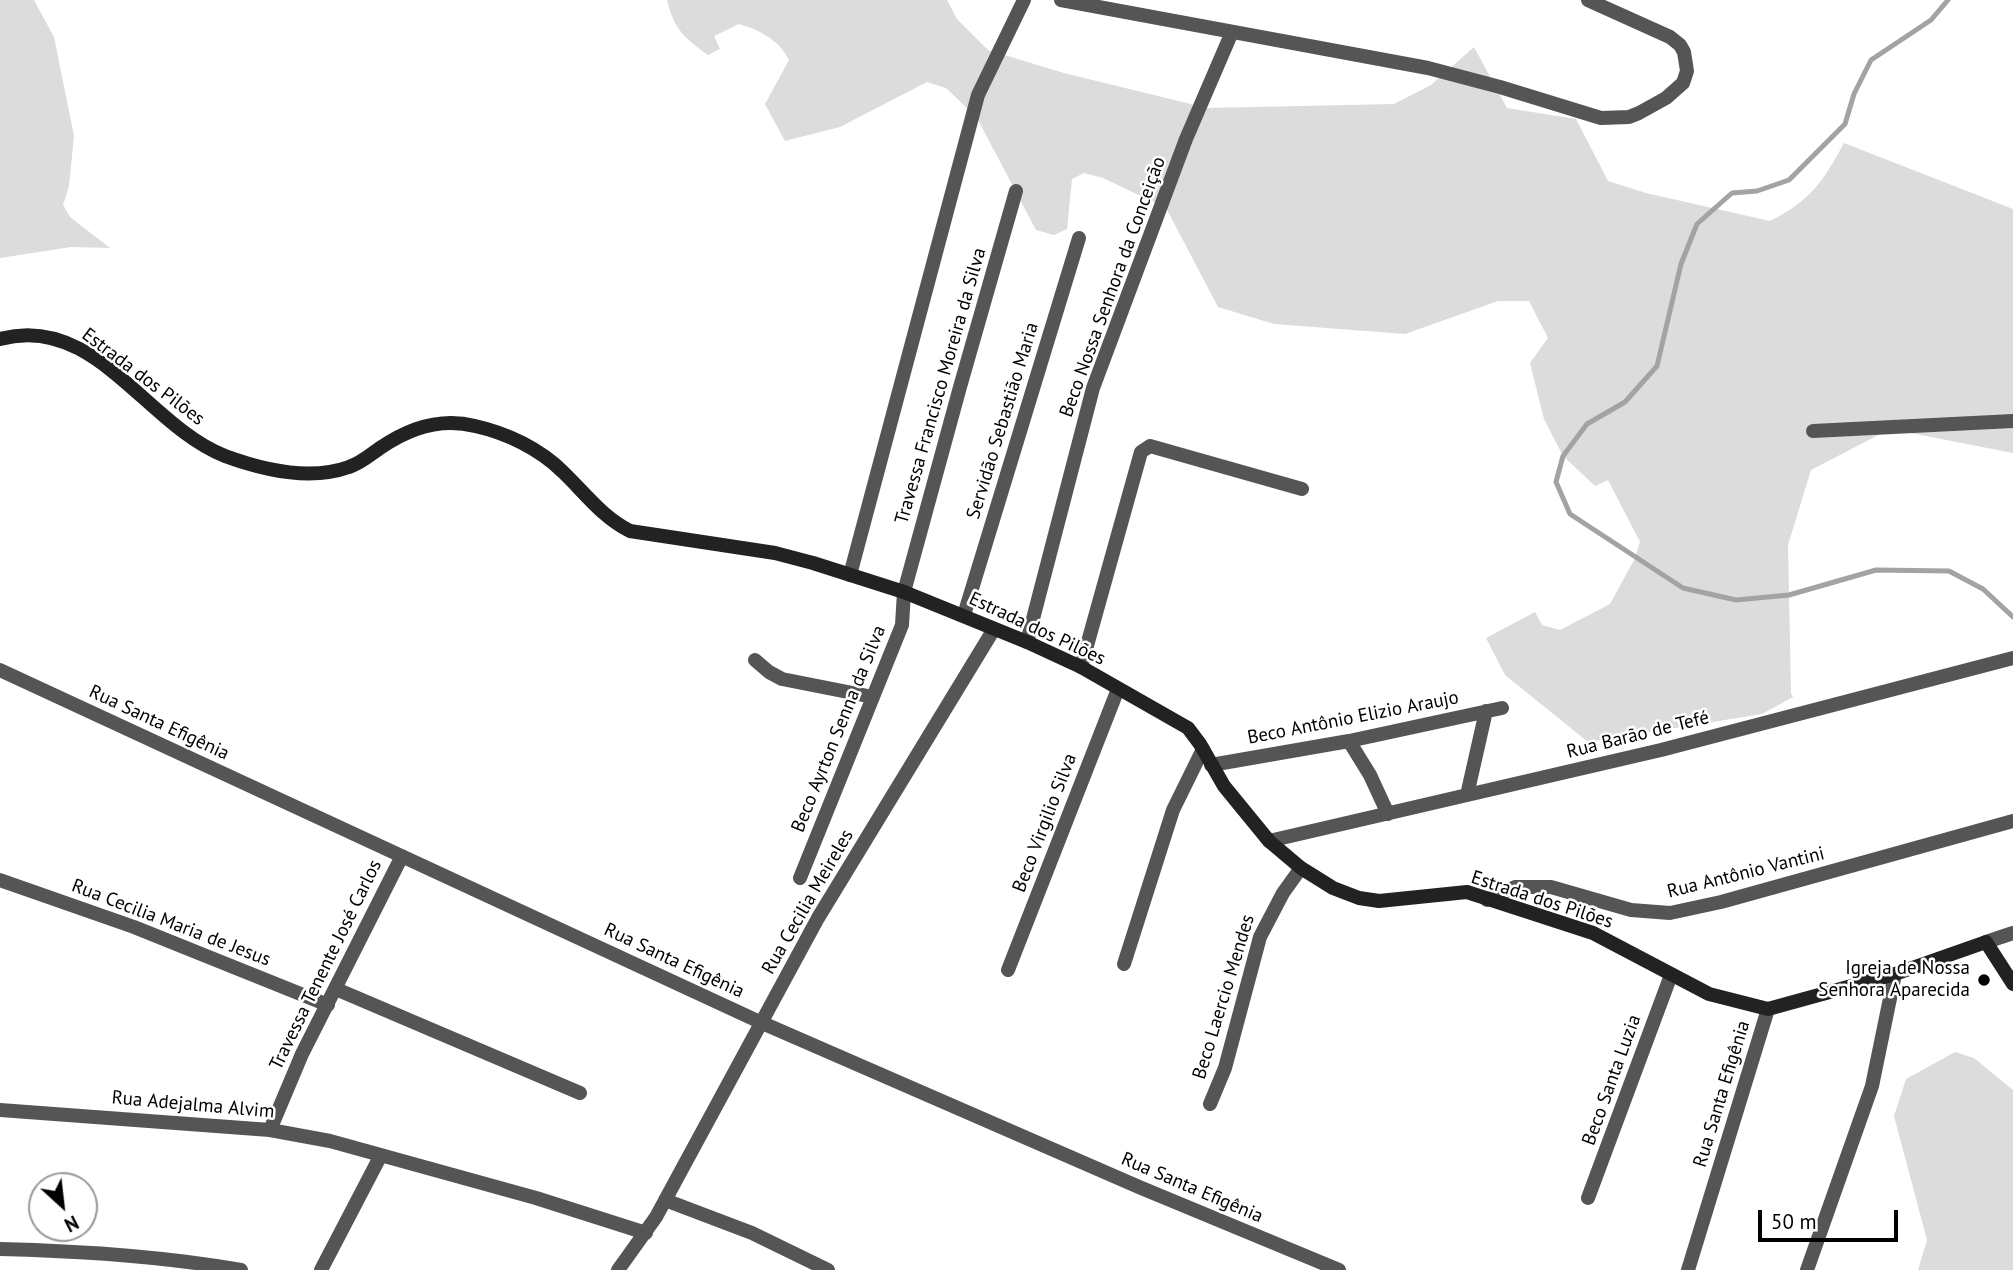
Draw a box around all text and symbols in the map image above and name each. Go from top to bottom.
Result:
street label: Beco Nossa Senhora da Conceição [1055,154,1171,420]
street label: Travessa Francisco Moreira da Silva [891,245,991,527]
street label: Servidão Sebastião Maria [962,320,1044,522]
street label: Estrada dos Pilões [77,323,209,431]
street label: Estrada dos Pilões [965,587,1109,671]
street label: Beco Ayrton Senna da Silva [787,622,891,836]
street label: Rua Santa Efigênia [85,681,233,765]
street label: Beco Antônio Elizio Araujo [1245,686,1461,750]
street label: Rua Barão de Tefé [1565,706,1711,764]
street label: Beco Virgilio Silva [1008,750,1082,896]
street label: Rua Cecilia Meireles [757,826,859,978]
street label: Rua Antônio Vantini [1665,842,1827,904]
street label: Travessa Tenente José Carlos [265,856,387,1074]
street label: Estrada dos Pilões [1468,866,1616,934]
street label: Rua Cecilia Maria de Jesus [68,875,274,971]
street label: Beco Laercio Mendes [1188,912,1260,1082]
street label: Rua Santa Efigênia [600,919,748,1003]
place label: Igreja de Nossa Senhora Aparecida [1818,958,1970,1002]
marker: Igreja de Nossa Senhora Aparecida [1976,972,1992,988]
street label: Beco Santa Luzia [1578,1012,1646,1148]
street label: Rua Santa Efigênia [1689,1018,1755,1170]
street label: Rua Adejalma Alvim [111,1087,275,1123]
street label: Rua Santa Efigênia [1118,1148,1266,1228]
north arrow [28,1172,98,1242]
scale bar [1761,1196,1901,1240]
text: 50 m [1771,1208,1817,1235]
text: N [61,1210,83,1237]

